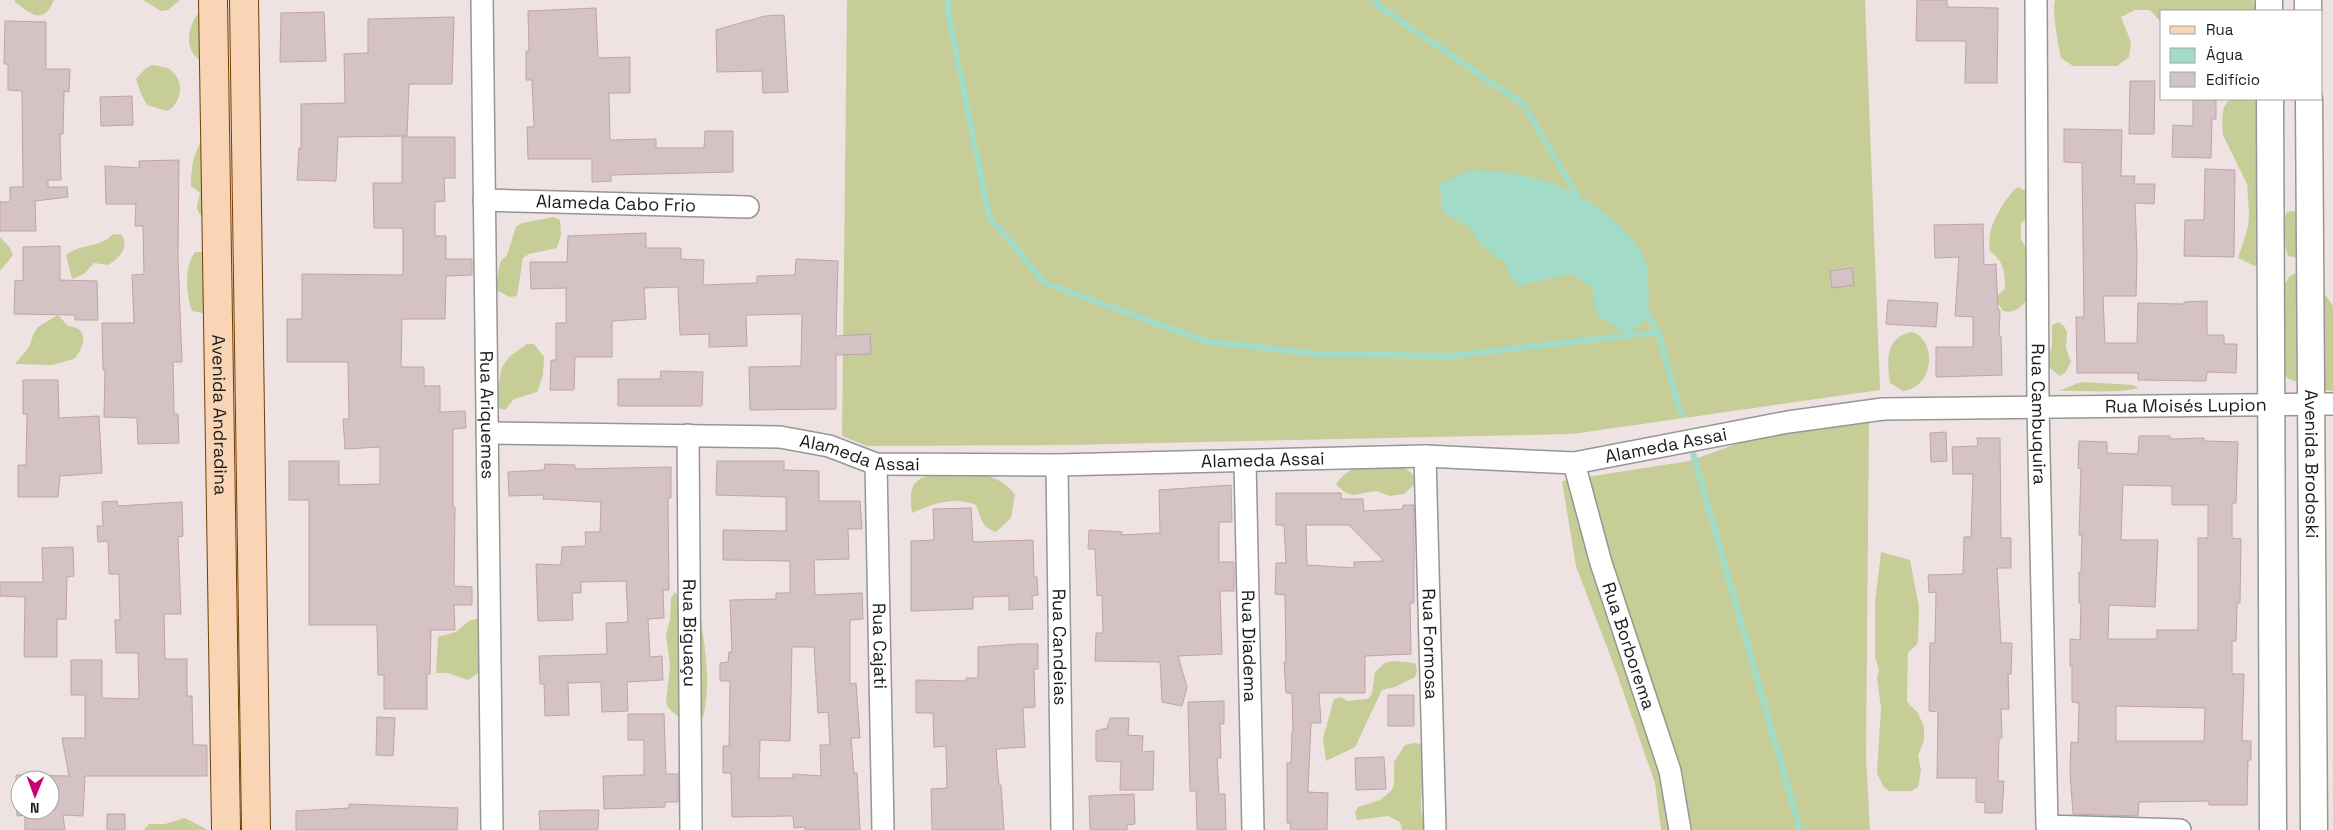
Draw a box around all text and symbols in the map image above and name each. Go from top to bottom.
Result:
legend [2160,10,2323,100]
text: Rua [2206,20,2234,39]
text: Água [2206,45,2243,64]
text: Edifício [2206,70,2260,89]
street label: Alameda Cabo Frio [536,189,696,217]
street label: Avenida Andradina [207,334,233,496]
street label: Rua Cambuquira [2027,343,2052,485]
street label: Rua Ariquemes [475,351,500,479]
street label: Avenida Brodoski [2300,389,2324,539]
street label: Rua Moisés Lupion [2105,393,2267,418]
street label: Alameda Assai [1603,422,1729,468]
street label: Alameda Assai [798,429,920,475]
street label: Alameda Assai [1201,446,1325,472]
street label: Rua Biguaçu [678,579,702,687]
street label: Rua Borborema [1597,579,1661,713]
street label: Rua Candeias [1048,588,1072,706]
street label: Rua Formosa [1418,588,1444,700]
street label: Rua Diadema [1237,590,1262,702]
street label: Rua Cajati [868,603,892,689]
north arrow [10,770,60,820]
text: N [30,799,40,817]

